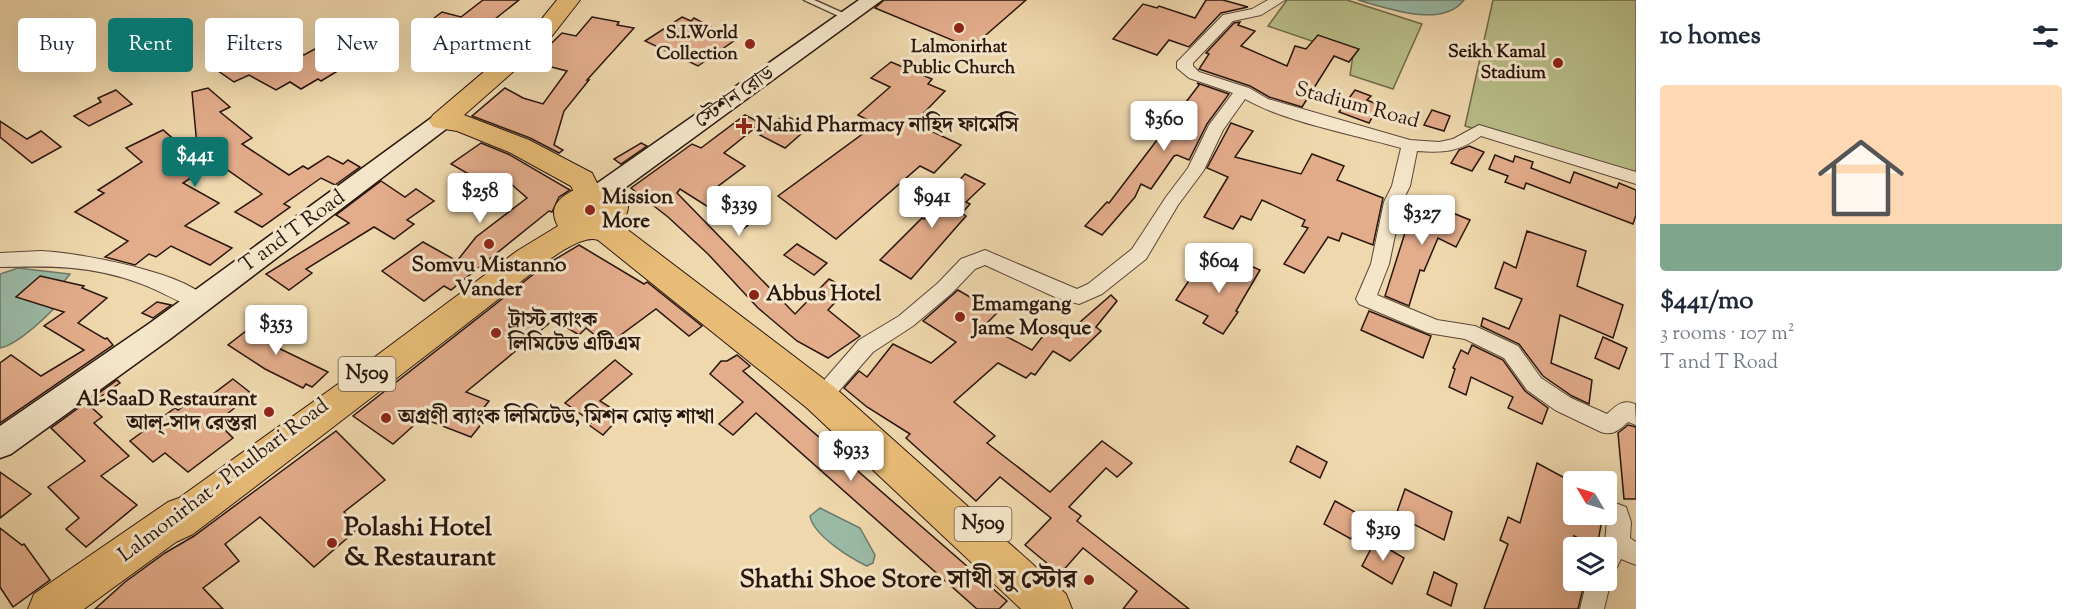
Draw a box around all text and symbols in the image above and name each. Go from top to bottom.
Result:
chip: Buy [18,18,96,72]
chip: Rent [108,18,193,72]
chip: Filters [205,18,303,72]
chip: New [315,18,399,72]
chip: Apartment [411,18,552,72]
text: 10 homes [1660,18,1761,55]
icon: filters [2029,20,2062,53]
place label: S.I.World Collection [656,21,739,68]
marker: Lalmonirhat Public Church [952,21,966,35]
place label: Lalmonirhat Public Church [903,35,1016,82]
marker: S.I.World Collection [743,37,757,51]
place label: Seikh Kamal Stadium [1448,40,1547,87]
marker: Seikh Kamal Stadium [1551,56,1565,70]
street label: স্টেশন রোড [689,59,782,136]
street label: Stadium Road [1291,75,1423,137]
pin: $360 [1128,101,1200,152]
text: $360 [1144,106,1184,135]
place label: Nahid Pharmacy নাহিদ ফার্মেসি [756,111,1020,141]
marker: Nahid Pharmacy নাহিদ ফার্মেসি [737,119,751,133]
icon: home [1807,124,1915,232]
pin: $441 [159,137,231,188]
text: $441 [176,142,214,171]
pin: $258 [444,173,516,224]
text: $258 [462,178,498,207]
pin: $941 [896,178,968,229]
street label: T and T Road [234,183,352,281]
place label: Mission More [602,183,674,237]
text: $941 [913,183,951,212]
pin: $339 [703,186,775,237]
text: $339 [721,191,757,220]
pin: $327 [1386,195,1458,246]
text: $327 [1403,200,1441,229]
marker: Mission More [583,203,597,217]
marker: Somvu Mistanno Vander [482,237,496,251]
pin: $604 [1183,243,1255,294]
text: $604 [1199,248,1239,277]
place label: Somvu Mistanno Vander [412,251,567,305]
place label: Abbus Hotel [766,280,881,310]
text: $441/mo [1660,283,1753,320]
marker: Abbus Hotel [747,288,761,302]
place label: Emamgang Jame Mosque [970,290,1092,344]
pin: $353 [240,305,312,356]
place label: ট্রাস্ট ব্যাংক লিমিটেড এটিএম [507,306,641,360]
text: $353 [259,310,293,339]
marker: Emamgang Jame Mosque [953,310,967,324]
text: 3 rooms · 107 m² [1660,320,1794,349]
marker: ট্রাস্ট ব্যাংক লিমিটেড এটিএম [489,326,503,340]
text: T and T Road [1660,349,1778,378]
road number: N509 [338,357,395,391]
place label: Al-SaaD Restaurant আল্-সাদ রেস্তরা [76,385,258,439]
street label: Lalmonirhat - Phulbari Road [113,392,336,570]
place label: অগ্রণী ব্যাংক লিমিটেড, মিশন মোড় শাখা [397,403,714,433]
marker: Al-SaaD Restaurant আল্-সাদ রেস্তরা [262,405,276,419]
marker: অগ্রণী ব্যাংক লিমিটেড, মিশন মোড় শাখা [379,411,393,425]
pin: $933 [815,431,887,482]
text: $933 [833,436,869,465]
north arrow [1563,471,1617,525]
map controls [1563,471,1617,591]
road number: N509 [954,507,1012,541]
place label: Polashi Hotel & Restaurant [344,510,496,577]
pin: $319 [1347,511,1419,562]
text: $319 [1365,516,1401,545]
marker: Polashi Hotel & Restaurant [325,536,339,550]
button: layers [1563,537,1617,591]
place label: Shathi Shoe Store সাথী সু স্টোর [739,562,1079,599]
marker: Shathi Shoe Store সাথী সু স্টোর [1082,573,1096,587]

